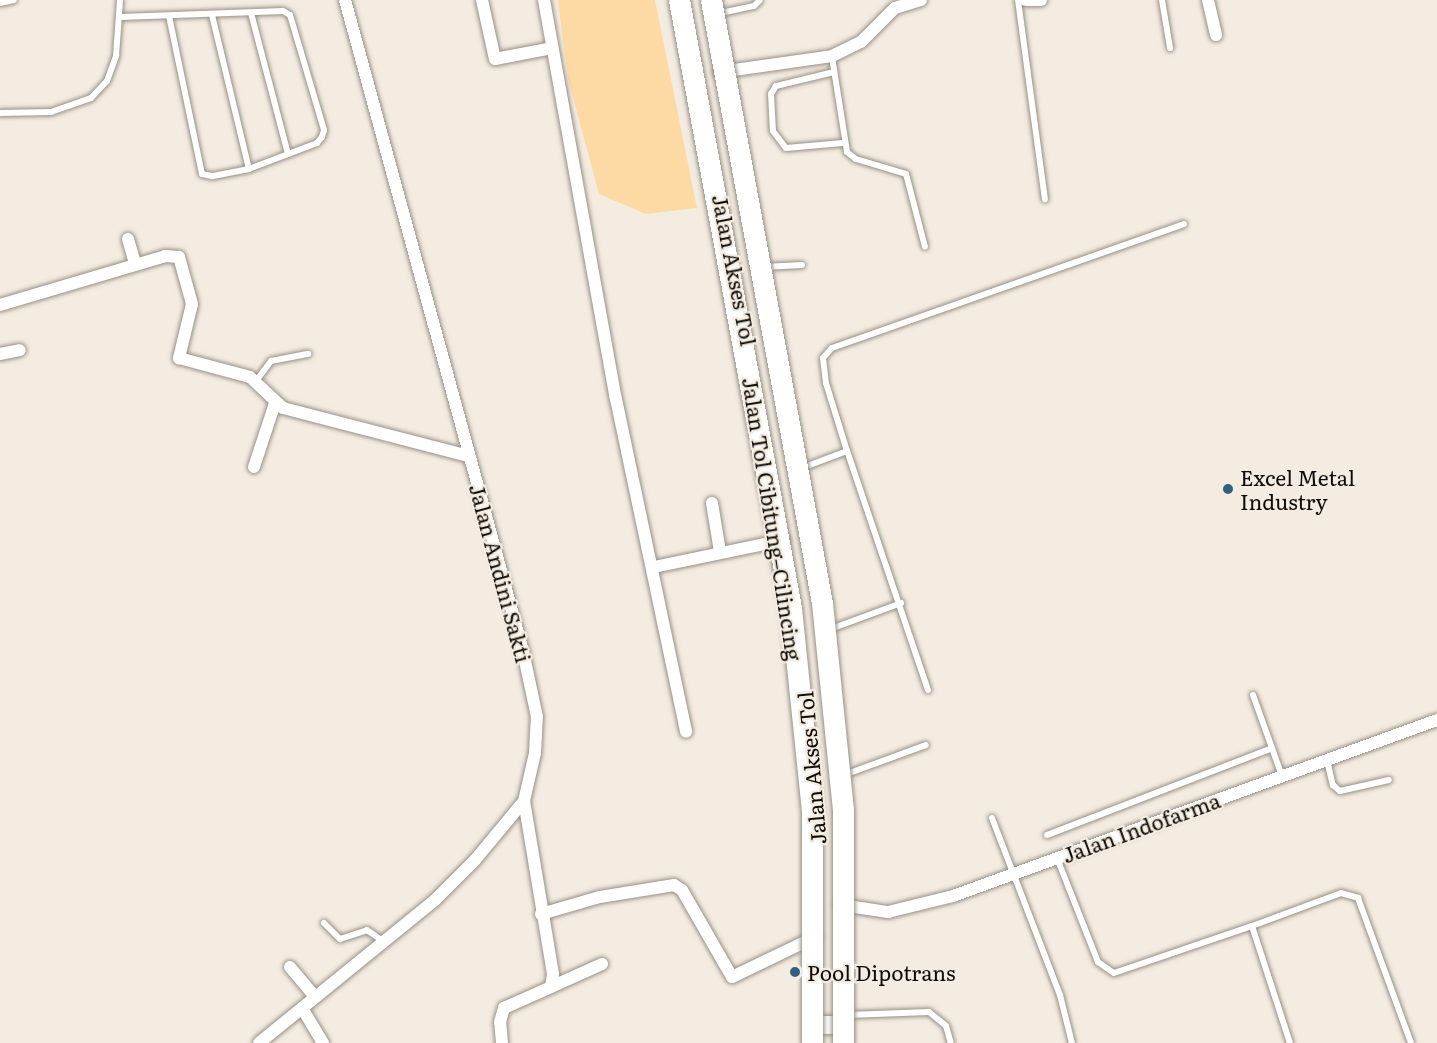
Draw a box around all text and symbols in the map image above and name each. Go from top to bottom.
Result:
street label: Jalan Akses Tol [708,192,762,348]
street label: Jalan Tol Cibitung–Cilincing [738,376,808,662]
place label: Excel Metal Industry [1240,464,1355,514]
street label: Jalan Andini Sakti [465,481,537,665]
marker: Excel Metal Industry [1221,482,1235,496]
street label: Jalan Akses Tol [792,690,830,846]
street label: Jalan Indofarma [1059,787,1223,867]
place label: Pool Dipotrans [807,959,955,985]
marker: Pool Dipotrans [788,965,802,979]

